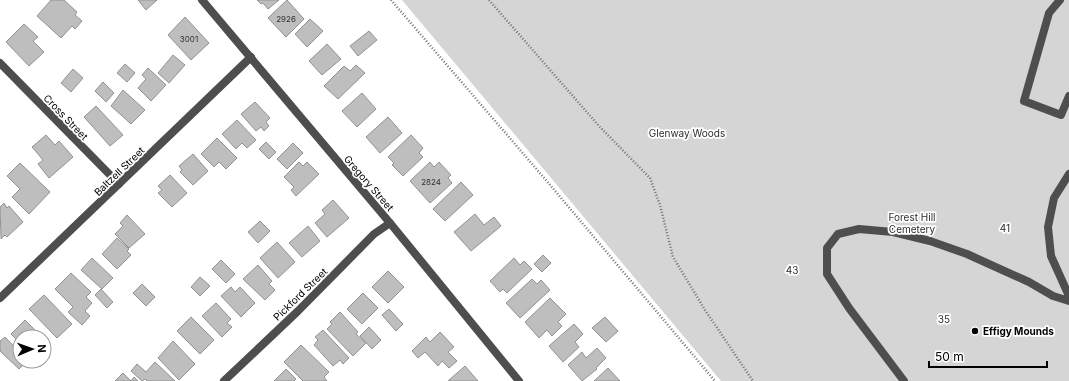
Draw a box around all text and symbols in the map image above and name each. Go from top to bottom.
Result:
house number: 2926 [276,14,296,24]
house number: 3001 [180,34,198,44]
street label: Cross Street [41,92,91,143]
park label: Glenway Woods [649,127,725,139]
street label: Baltzell Street [91,144,147,198]
street label: Gregory Street [342,153,397,214]
house number: 2824 [421,177,441,187]
park label: Forest Hill Cemetery [889,211,936,235]
park label: 41 [1000,222,1010,234]
park label: 43 [786,264,798,276]
street label: Pickford Street [271,265,330,323]
park label: 35 [938,313,950,325]
place label: Effigy Mounds [983,325,1054,338]
marker: Effigy Mounds [970,326,980,336]
north arrow [12,329,52,369]
scale bar [929,343,1047,369]
text: N [35,344,49,353]
text: 50 m [935,349,964,364]

